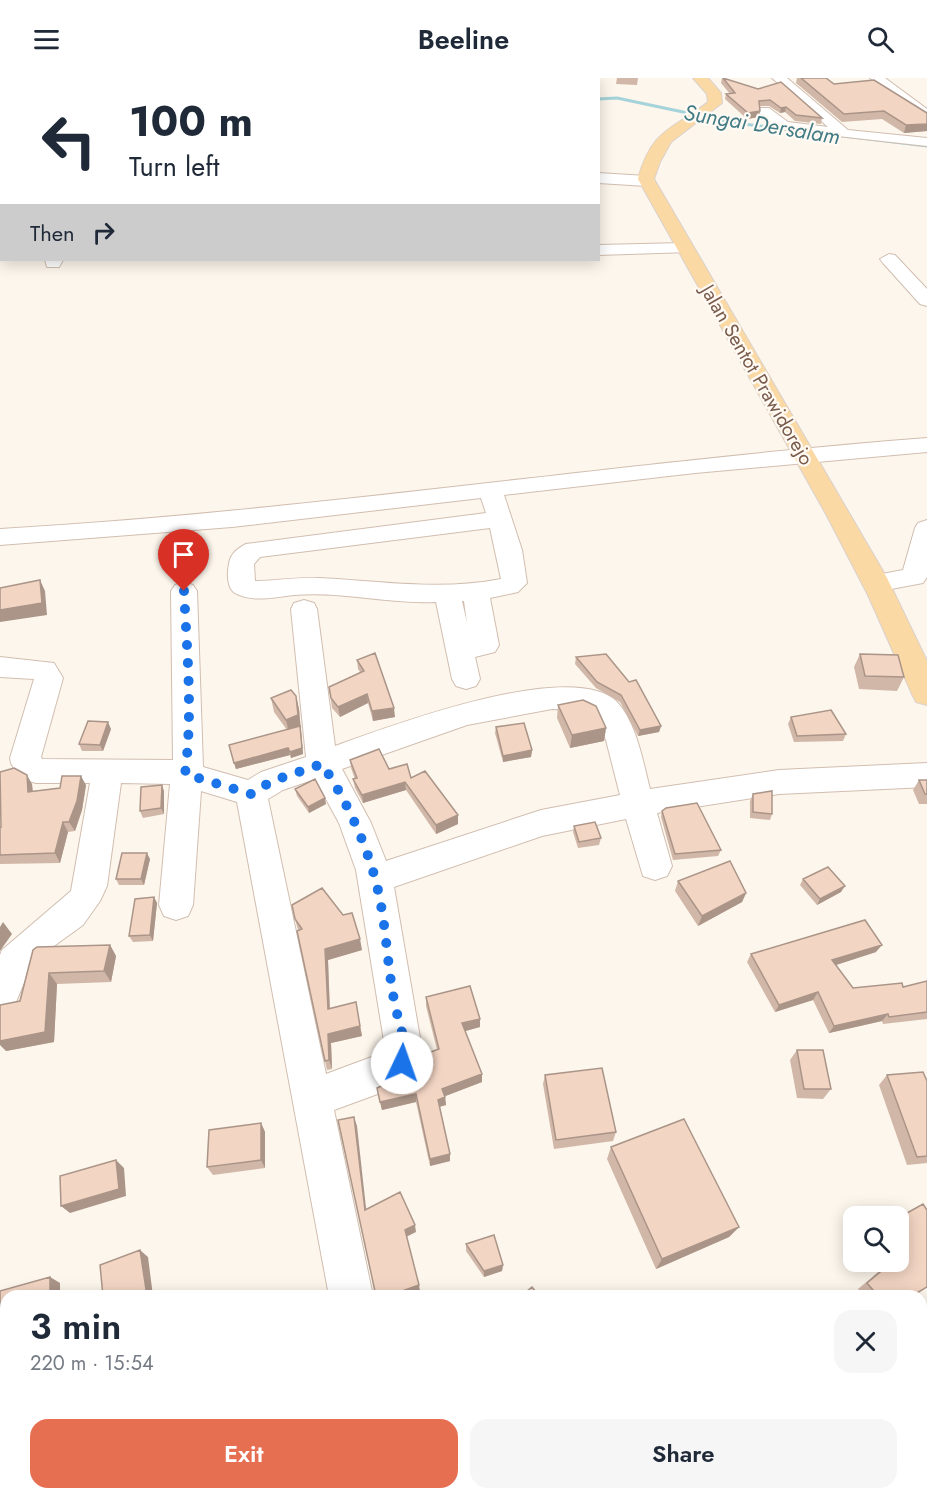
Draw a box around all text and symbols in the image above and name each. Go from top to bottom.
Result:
text: Beeline [418,20,509,59]
icon: menu [30,23,63,56]
icon: search [864,23,897,56]
text: 100 m [129,91,253,152]
water label: Sungai Dersalam [681,96,843,152]
icon: left [30,102,108,180]
text: Turn left [129,147,219,186]
icon: right [87,216,120,249]
text: Then [30,217,75,249]
street label: Jalan Sentot Prawidorejo [692,277,821,471]
pin [158,529,209,591]
icon: arrive [167,538,200,571]
position arrow [370,1031,434,1095]
map controls [843,1206,909,1272]
button: search [843,1206,909,1272]
text: 3 min [30,1300,121,1352]
button: close [834,1310,897,1373]
text: 220 m · 15:54 [30,1349,154,1378]
button: Exit [30,1419,458,1488]
button: Share [470,1419,897,1488]

